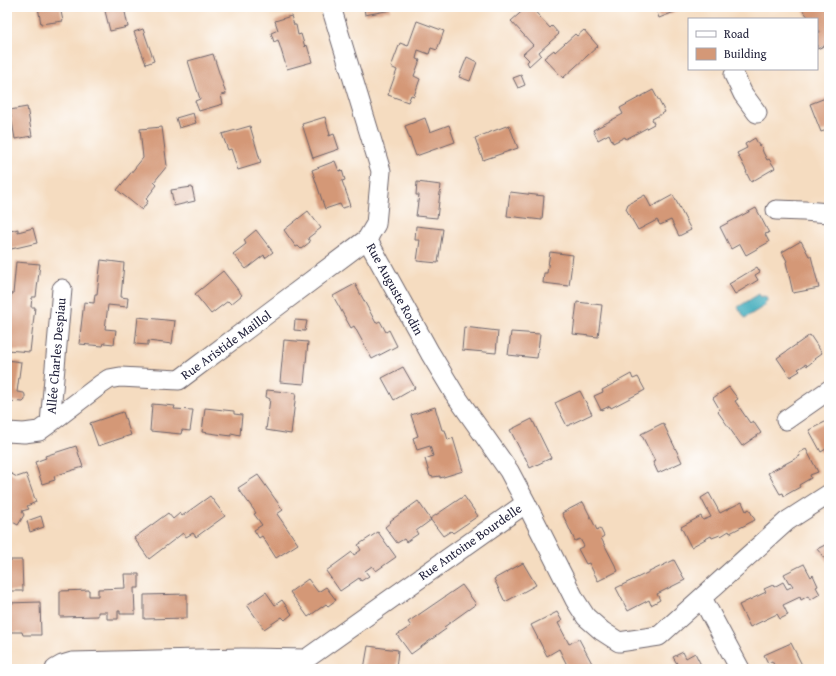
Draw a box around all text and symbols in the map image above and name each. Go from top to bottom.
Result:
legend [688,18,818,70]
text: Road [724,25,750,42]
text: Building [724,45,767,62]
street label: Rue Auguste Rodin [362,240,429,339]
street label: Allée Charles Despiau [41,297,71,415]
street label: Rue Aristide Maillol [177,305,275,384]
street label: Rue Antoine Bourdelle [414,499,526,585]

